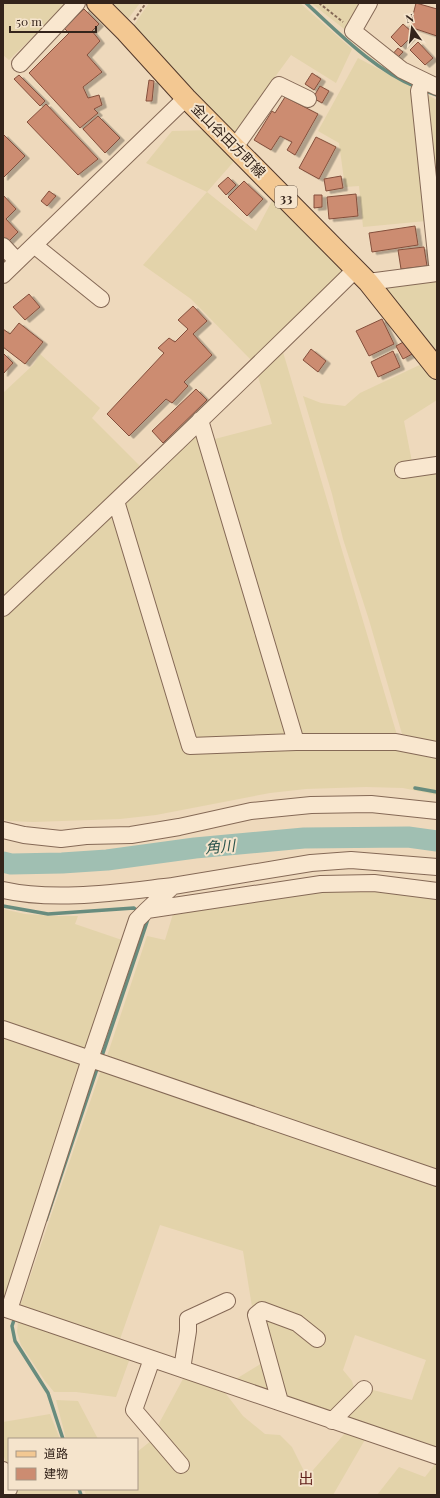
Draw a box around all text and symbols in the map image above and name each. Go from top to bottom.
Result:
scale bar [10,8,96,34]
north arrow [392,8,432,48]
text: N [404,10,415,26]
text: 50 m [16,13,42,29]
street label: 金山谷田方町線 [188,99,270,181]
road number: 33 [275,186,297,208]
water label: 角川 [204,835,238,857]
legend [8,1438,138,1490]
text: 道路 [44,1445,68,1461]
text: 建物 [44,1465,68,1481]
district label: 出 [298,1468,314,1488]

